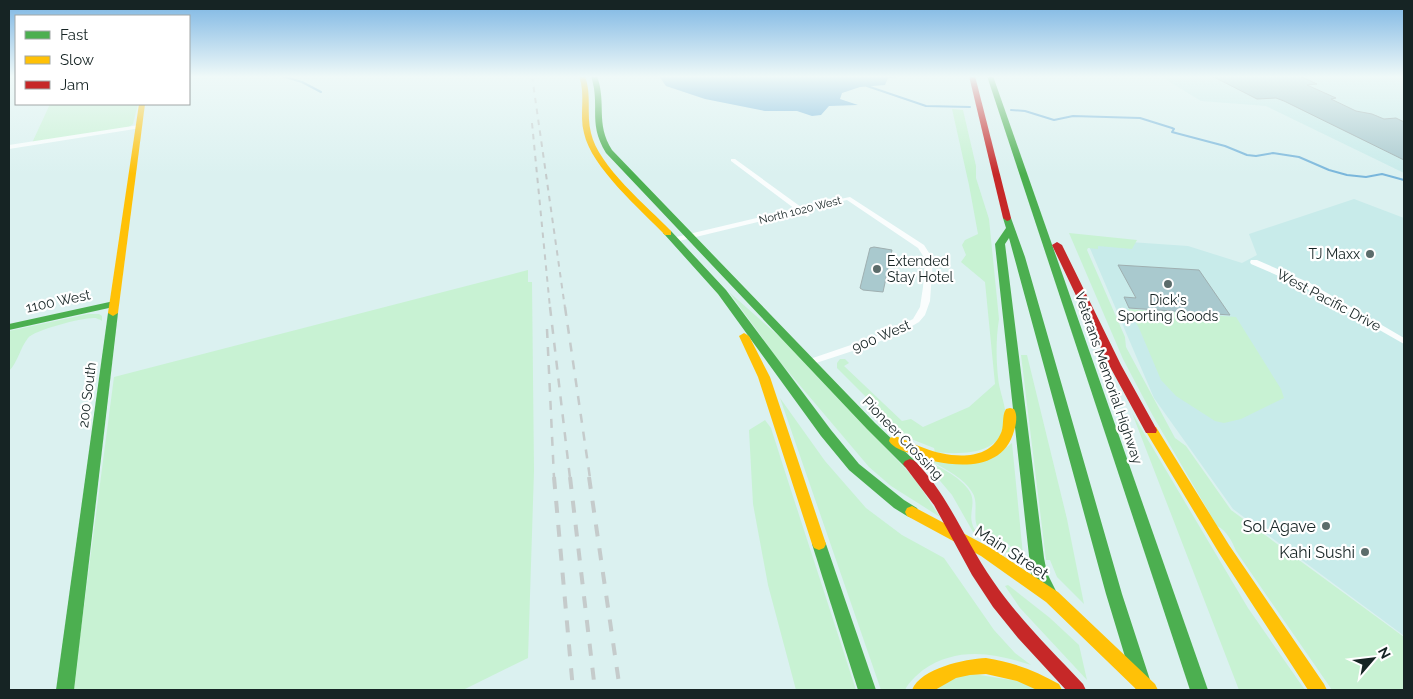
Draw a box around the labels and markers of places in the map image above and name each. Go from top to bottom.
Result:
place label: TJ Maxx [1309,246,1360,262]
marker: TJ Maxx [1364,248,1376,260]
place label: Extended Stay Hotel [887,253,953,285]
marker: Extended Stay Hotel [871,263,883,275]
marker: Dick's Sporting Goods [1162,278,1174,290]
place label: Dick's Sporting Goods [1118,292,1219,324]
place label: Sol Agave [1243,517,1316,536]
marker: Sol Agave [1320,520,1332,532]
place label: Kahi Sushi [1279,543,1355,562]
marker: Kahi Sushi [1359,546,1371,558]

